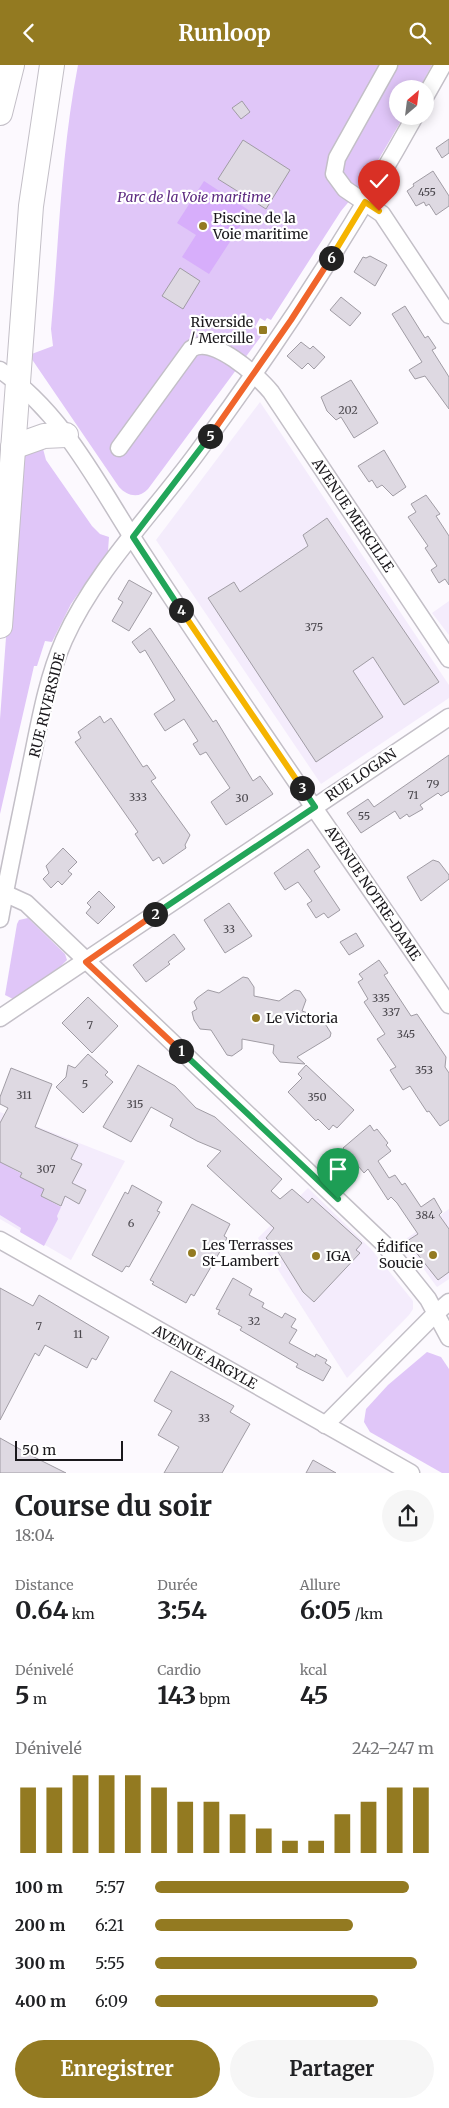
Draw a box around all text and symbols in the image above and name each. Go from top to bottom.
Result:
icon: back [15,19,43,47]
text: Runloop [178,19,271,47]
icon: search [406,19,434,47]
north arrow [389,80,434,125]
map controls [389,80,434,125]
pin [358,160,400,211]
icon: check [365,167,393,195]
house number: 455 [418,185,436,199]
park label: Parc de la Voie maritime [117,188,271,206]
place label: Piscine de la Voie maritime [212,209,308,243]
marker: Piscine de la Voie maritime [197,220,209,232]
pin: 6 [318,245,344,271]
text: 6 [327,249,336,267]
place label: Riverside / Mercille [190,313,253,347]
marker: Riverside / Mercille [257,324,269,336]
house number: 202 [338,403,358,417]
pin: 5 [198,423,222,449]
text: 5 [206,427,215,445]
street label: AVENUE MERCILLE [308,454,398,575]
pin: 4 [168,597,194,623]
text: 4 [177,601,186,619]
house number: 375 [305,620,323,634]
street label: RUE RIVERSIDE [25,650,69,759]
street label: RUE LOGAN [322,744,400,805]
pin: 3 [290,775,314,801]
house number: 79 [427,777,440,791]
text: 3 [298,779,307,797]
house number: 71 [407,788,419,802]
house number: 333 [129,790,147,804]
house number: 30 [235,791,249,805]
house number: 55 [358,809,370,823]
street label: AVENUE NOTRE-DAME [321,821,425,964]
pin: 2 [142,901,168,927]
text: 2 [151,905,160,923]
house number: 33 [223,922,235,936]
house number: 335 [372,991,390,1005]
house number: 337 [382,1005,400,1019]
place label: Le Victoria [266,1009,338,1027]
marker: Le Victoria [250,1012,262,1024]
house number: 7 [87,1018,93,1032]
house number: 345 [397,1027,415,1041]
pin: 1 [168,1039,194,1063]
text: 1 [178,1042,185,1060]
house number: 353 [415,1063,433,1077]
house number: 5 [82,1077,88,1091]
house number: 311 [16,1088,32,1102]
house number: 350 [307,1090,327,1104]
house number: 315 [127,1097,143,1111]
pin [317,1148,359,1199]
icon: arrive [324,1155,352,1183]
house number: 307 [36,1162,56,1176]
house number: 384 [415,1208,435,1222]
house number: 6 [128,1216,135,1230]
place label: Les Terrasses St-Lambert [202,1236,293,1270]
place label: Édifice Soucie [377,1238,423,1272]
marker: Les Terrasses St-Lambert [186,1247,198,1259]
place label: IGA [326,1247,351,1265]
marker: Édifice Soucie [427,1249,439,1261]
marker: IGA [310,1250,322,1262]
house number: 32 [248,1314,260,1328]
house number: 7 [36,1319,42,1333]
street label: AVENUE ARGYLE [149,1320,261,1393]
house number: 11 [73,1327,83,1341]
house number: 33 [198,1411,210,1425]
scale bar [15,1438,122,1461]
text: 50 m [22,1441,56,1459]
text: Course du soir [15,1488,212,1524]
button: share [382,1490,434,1542]
text: 18:04 [15,1525,54,1545]
text: Distance [15,1576,74,1594]
text: Durée [157,1576,198,1594]
text: Allure [300,1576,340,1594]
text: 0.64 [15,1594,68,1626]
text: 3:54 [157,1594,207,1626]
text: 6:05 [300,1594,351,1626]
text: km [68,1605,95,1623]
text: /km [351,1605,383,1623]
text: Dénivelé [15,1661,73,1679]
text: Cardio [157,1661,201,1679]
text: kcal [300,1661,327,1679]
text: 5 [15,1679,30,1711]
text: 143 [157,1679,196,1711]
text: 45 [300,1679,328,1711]
text: m [30,1690,47,1708]
text: bpm [196,1690,230,1708]
text: Dénivelé [15,1738,82,1758]
text: 242–247 m [352,1738,434,1758]
text: 100 m [15,1877,63,1897]
text: 5:57 [95,1877,125,1897]
text: 200 m [15,1915,65,1935]
text: 6:21 [95,1915,124,1935]
text: 300 m [15,1953,65,1973]
text: 5:55 [95,1953,125,1973]
text: 400 m [15,1991,66,2011]
text: 6:09 [95,1991,128,2011]
button: Enregistrer [15,2040,220,2098]
button: Partager [230,2040,434,2098]

